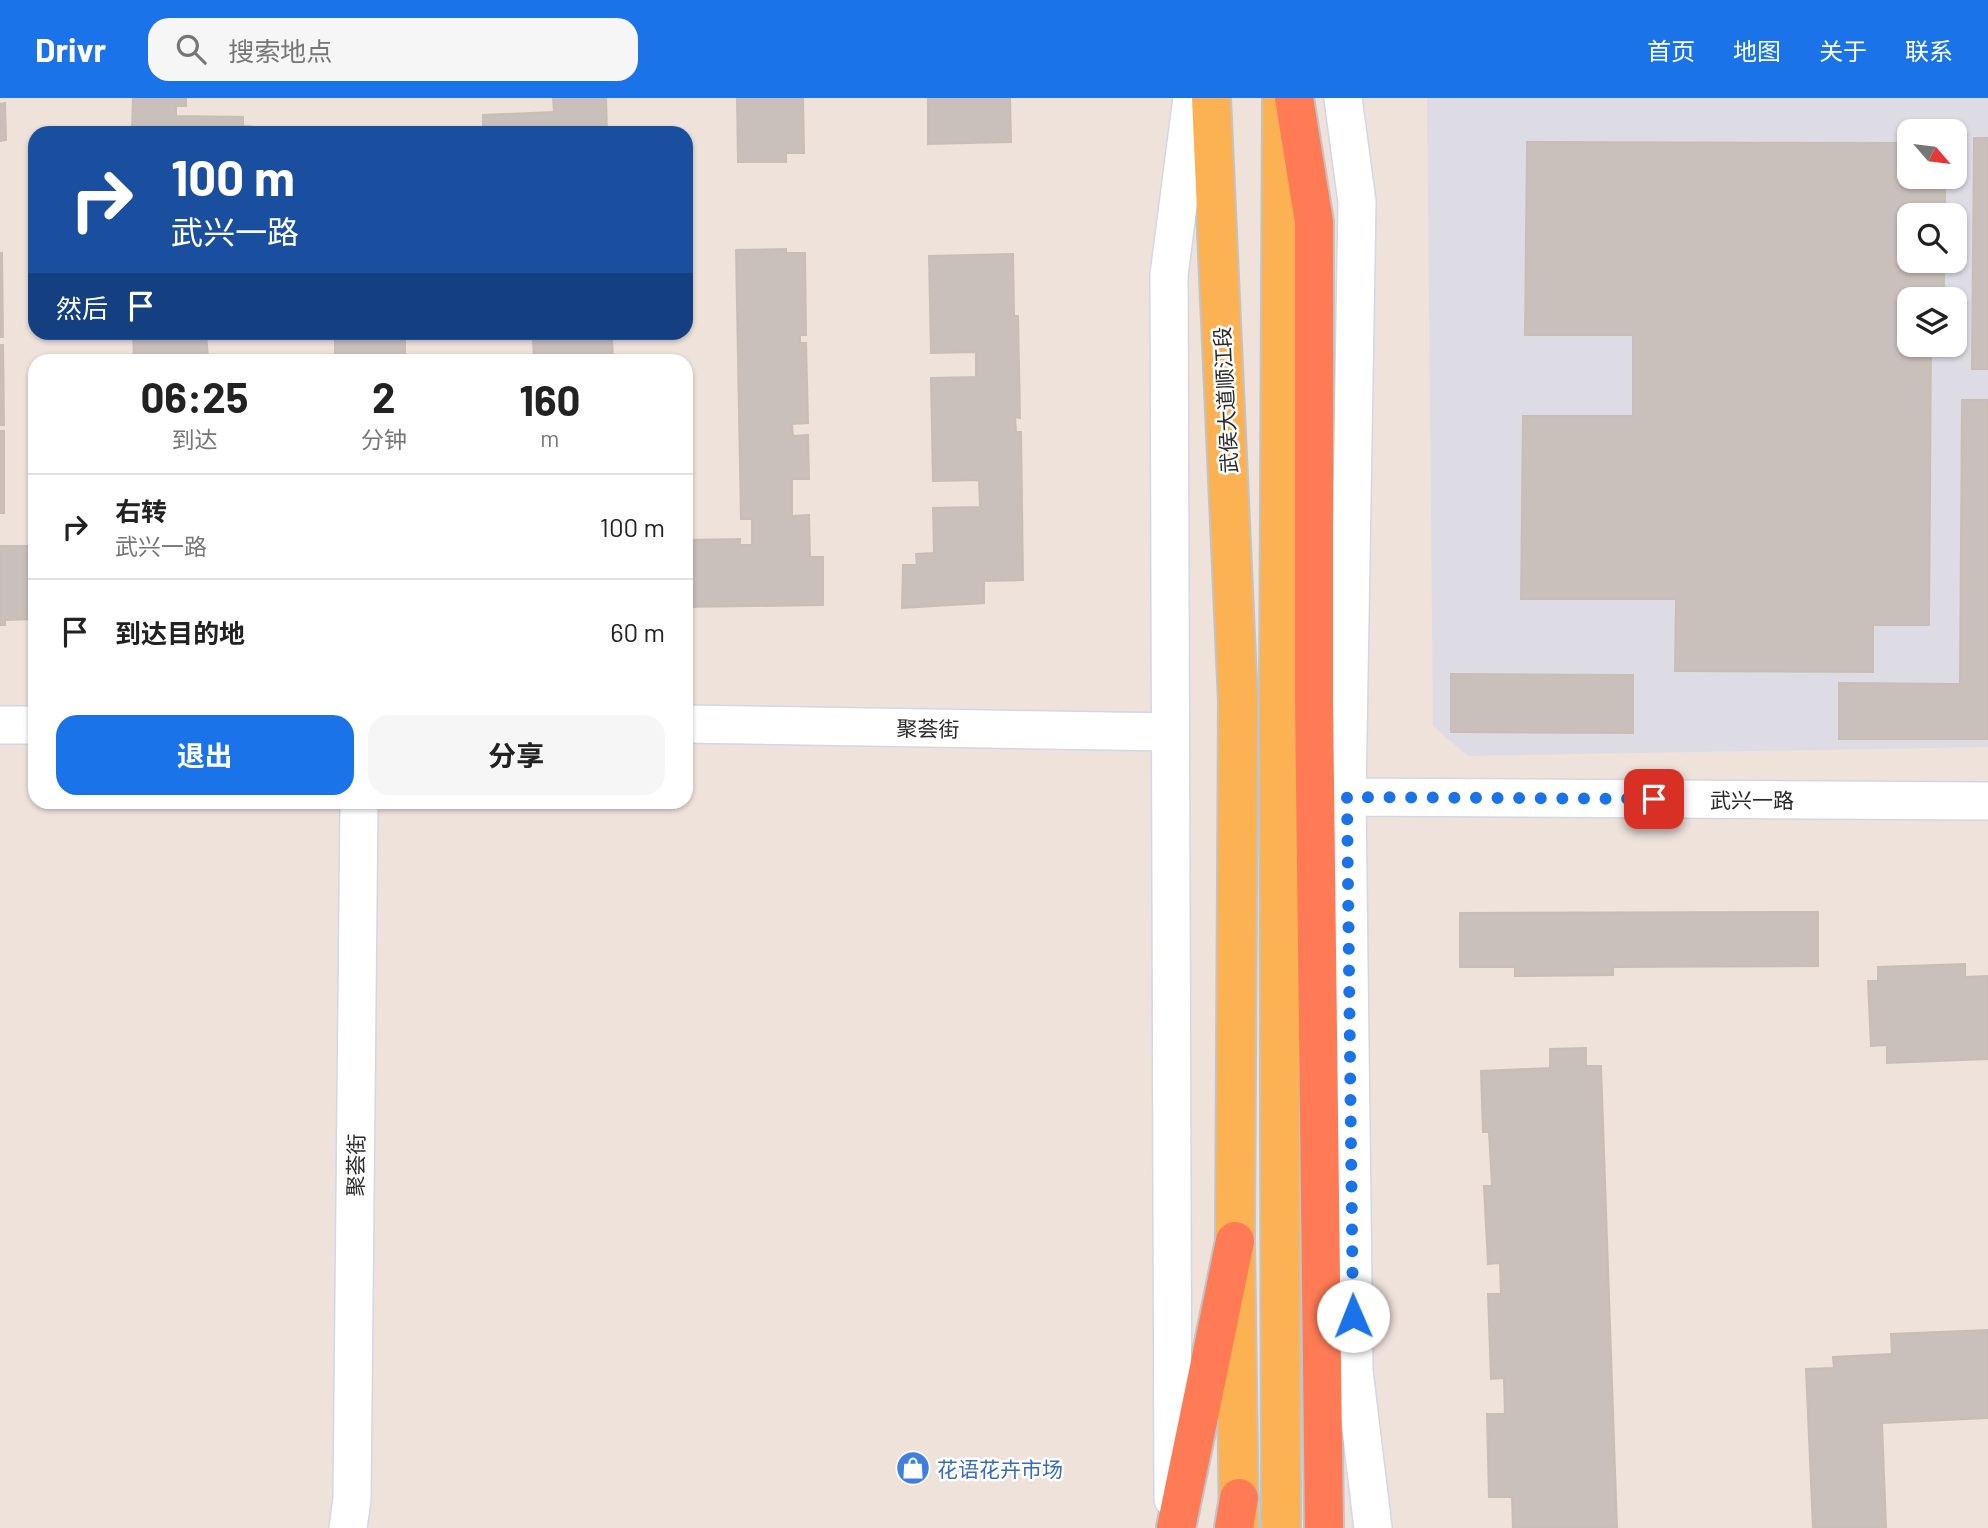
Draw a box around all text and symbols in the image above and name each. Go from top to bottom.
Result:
search box [148,18,638,81]
text: Drivr [35,29,106,69]
icon: search [172,30,210,68]
text: 搜索地点 [228,35,332,66]
text: 首页 [1647,36,1695,65]
text: 地图 [1733,36,1781,65]
text: 关于 [1819,36,1867,65]
text: 联系 [1905,36,1953,65]
north arrow [1897,119,1967,189]
map controls [1897,119,1967,357]
text: 100 m [171,147,295,206]
icon: right [56,154,147,245]
button: search [1897,203,1967,273]
text: 武兴一路 [171,212,299,250]
icon: arrive [122,287,160,325]
button: layers [1897,287,1967,357]
text: 然后 [56,292,108,323]
street label: 武侯大道顺江段 [1209,326,1241,474]
text: 06:25 [140,371,248,421]
text: 2 [372,371,396,421]
text: 160 [519,374,581,424]
text: m [540,424,559,452]
text: 到达 [171,425,217,453]
text: 分钟 [361,425,407,453]
text: 右转 [115,495,167,526]
icon: right [56,508,94,546]
text: 100 m [600,511,665,542]
text: 武兴一路 [115,532,207,560]
icon: arrive [56,613,94,651]
text: 60 m [610,616,665,647]
text: 到达目的地 [115,617,245,648]
button: 退出 [56,715,354,795]
button: 分享 [368,715,665,795]
street label: 聚荟街 [896,715,960,741]
pin [1624,769,1684,829]
icon: arrive [1635,780,1673,818]
street label: 武兴一路 [1710,787,1794,812]
street label: 聚荟街 [342,1133,368,1197]
position arrow [1316,1279,1390,1353]
shop icon: 花语花卉市场 [894,1449,932,1487]
place label: 花语花卉市场 [937,1456,1063,1481]

